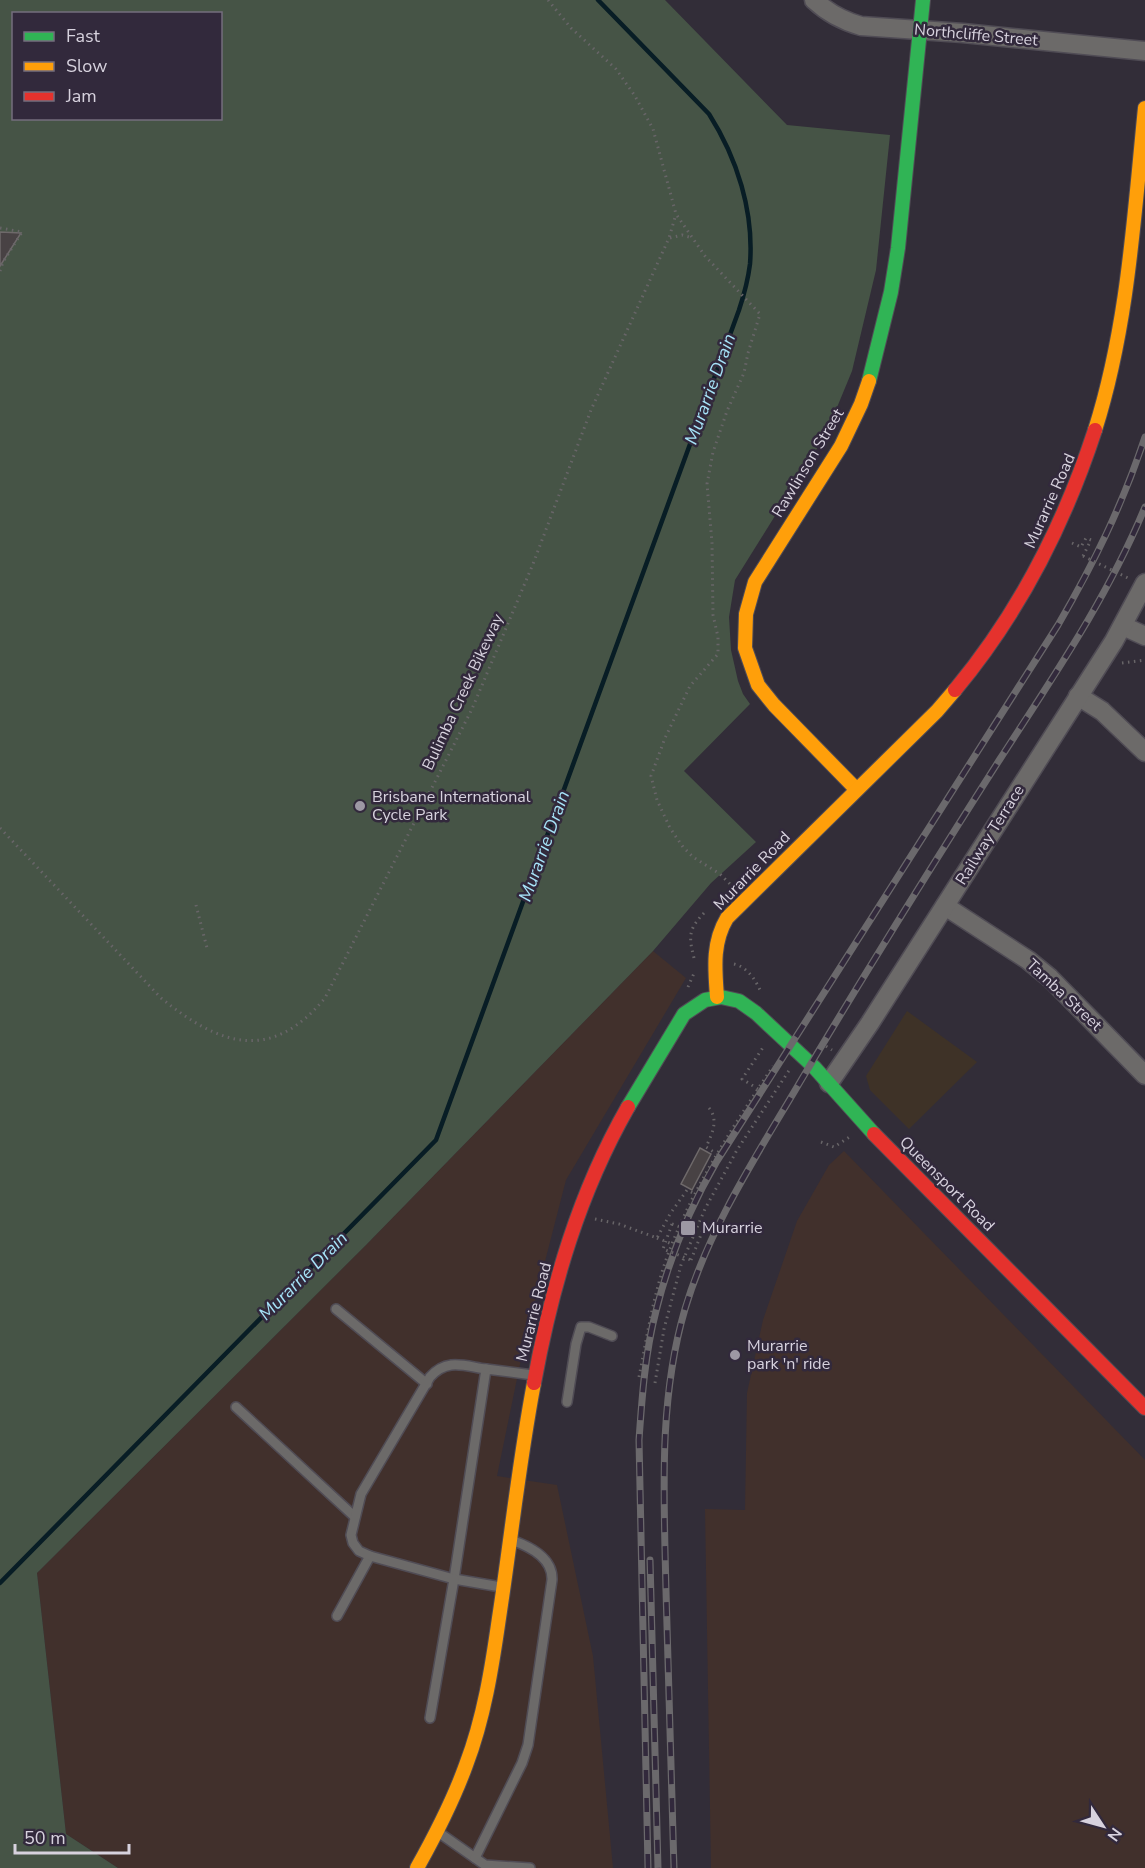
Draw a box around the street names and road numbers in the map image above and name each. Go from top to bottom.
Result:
street label: Northcliffe Street [913,19,1039,51]
street label: Rawlinson Street [767,404,849,522]
street label: Murarrie Road [1019,450,1081,552]
street label: Bulimba Creek Bikeway [417,610,509,774]
street label: Railway Terrace [950,781,1030,889]
street label: Murarrie Road [709,827,795,915]
street label: Tamba Street [1021,954,1107,1036]
street label: Queensport Road [895,1132,999,1236]
street label: Murarrie Road [511,1260,557,1364]

